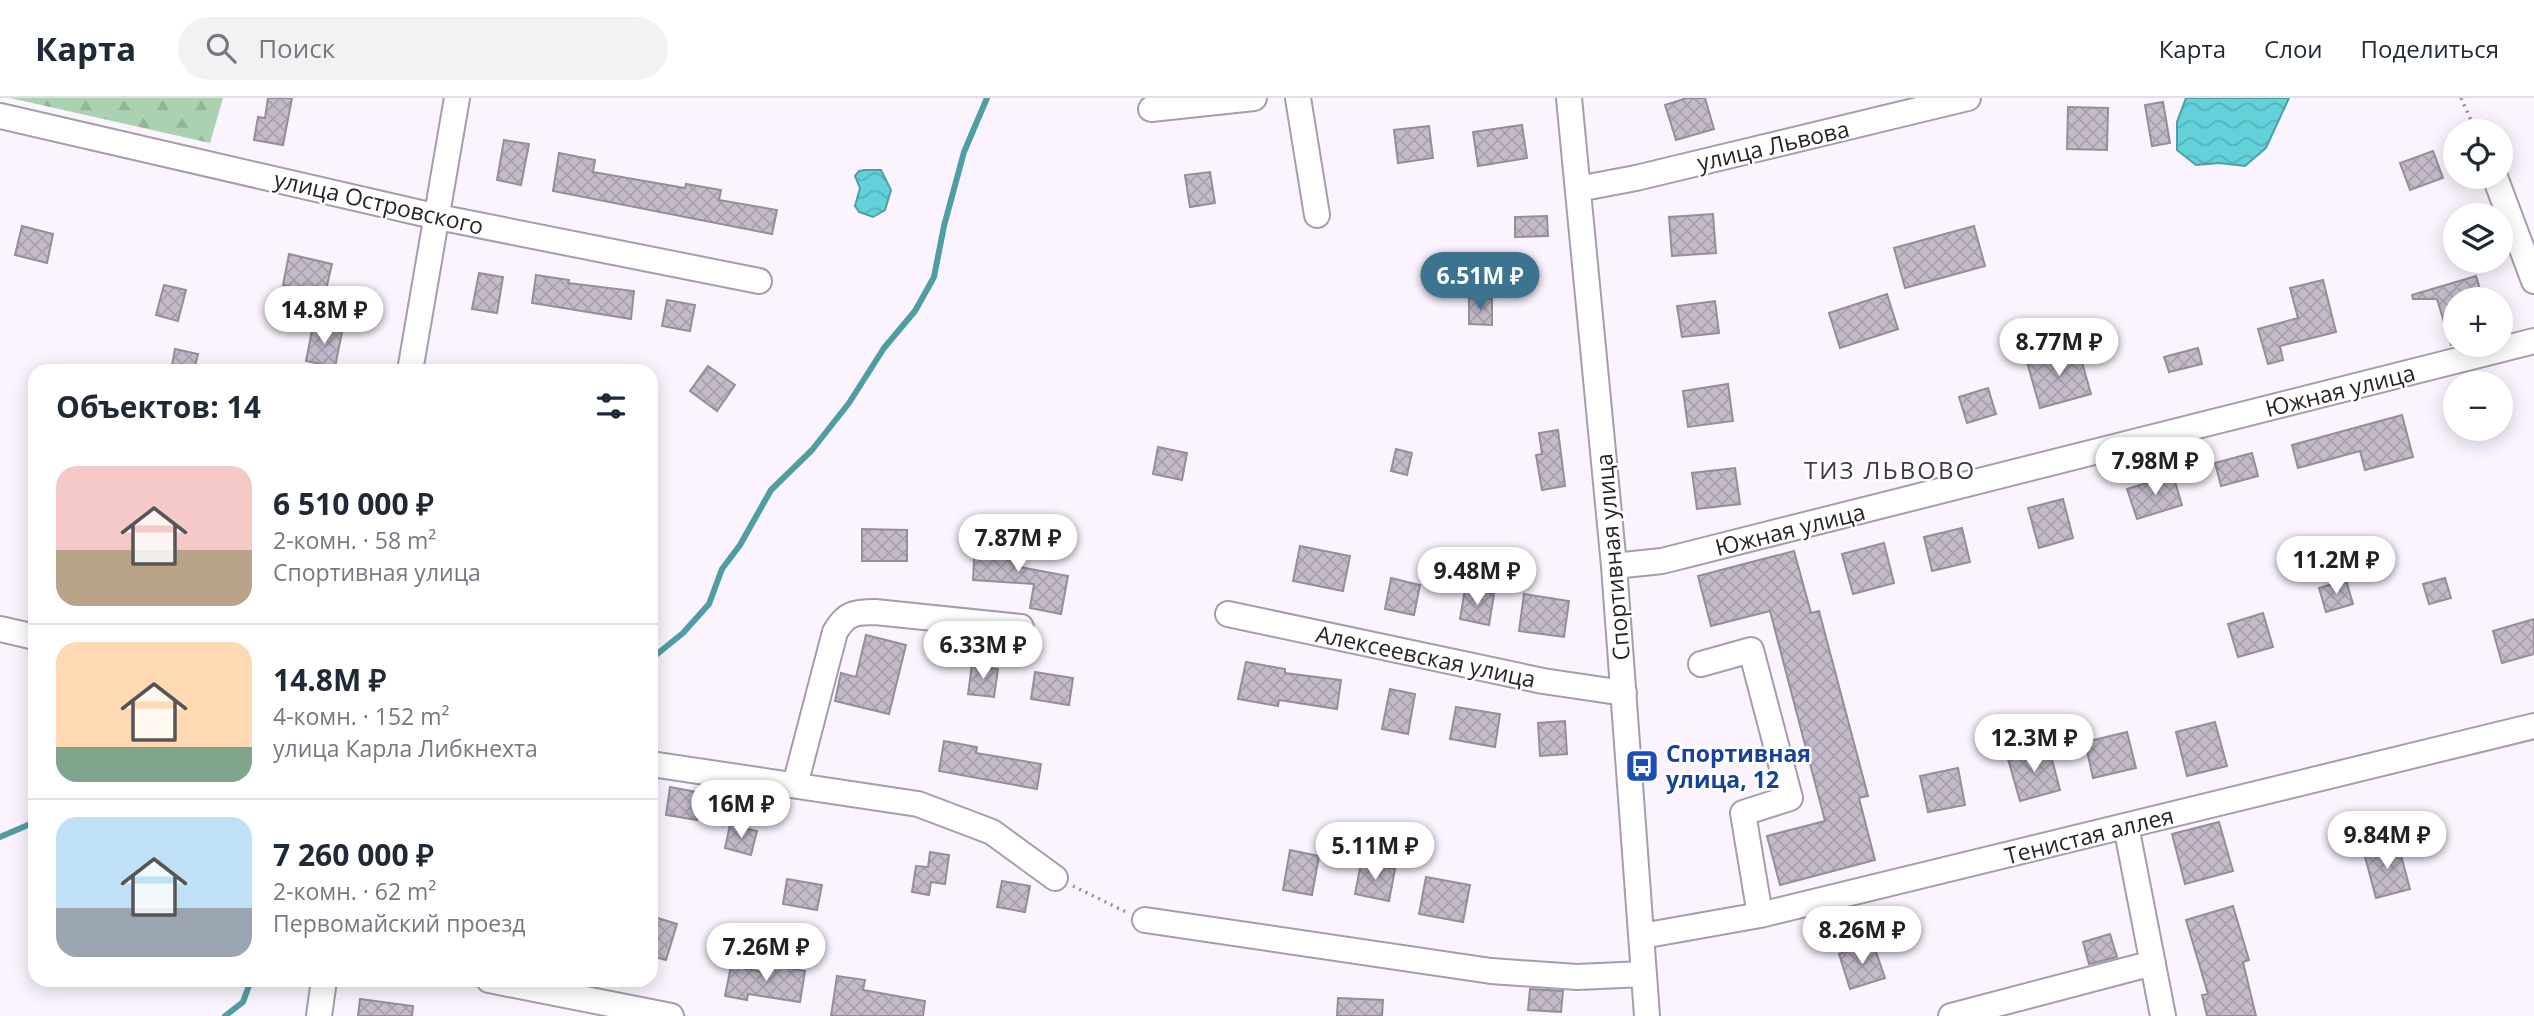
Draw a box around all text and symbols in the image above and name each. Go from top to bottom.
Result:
search box [178,17,668,80]
text: Карта [35,26,136,71]
icon: search [202,29,240,67]
text: Поиск [258,30,335,66]
text: Карта [2159,32,2226,65]
text: Слои [2264,32,2323,65]
text: Поделиться [2361,32,2499,65]
street label: улица Львова [1694,112,1852,178]
map controls [2443,119,2513,441]
button: locate [2443,119,2513,189]
street label: улица Островского [271,162,487,242]
button: layers [2443,203,2513,273]
pin: 6.51M ₽ [1415,252,1545,312]
text: 6.51M ₽ [1436,259,1524,291]
pin: 14.8M ₽ [259,286,389,346]
button: + [2443,287,2513,357]
text: 14.8M ₽ [280,293,368,325]
pin: 8.77M ₽ [1994,318,2124,378]
text: 8.77M ₽ [2015,325,2103,357]
street label: Южная улица [2262,356,2418,424]
button: − [2443,371,2513,441]
text: Объектов: 14 [56,386,261,427]
icon: filters [592,387,630,425]
pin: 7.98M ₽ [2090,438,2220,497]
text: 7.98M ₽ [2111,444,2199,476]
street label: Спортивная улица [1587,452,1637,662]
district label: ТИЗ ЛЬВОВО [1804,453,1976,486]
text: 6 510 000 ₽ [273,483,434,524]
icon: home [112,494,196,578]
street label: Южная улица [1712,495,1868,563]
pin: 7.87M ₽ [953,514,1083,574]
text: 7.87M ₽ [974,521,1062,553]
text: 2-комн. · 58 m² [273,524,436,556]
pin: 11.2M ₽ [2271,536,2401,596]
text: 11.2M ₽ [2292,543,2380,575]
pin: 9.48M ₽ [1412,547,1542,607]
text: 9.48M ₽ [1433,554,1521,586]
text: Спортивная улица [273,556,481,588]
street label: Алексеевская улица [1313,617,1539,695]
pin: 6.33M ₽ [918,622,1048,681]
text: 6.33M ₽ [939,628,1027,660]
text: 14.8M ₽ [273,659,387,700]
icon: home [112,670,196,754]
text: 4-комн. · 152 m² [273,700,449,732]
pin: 12.3M ₽ [1969,714,2099,774]
text: 12.3M ₽ [1990,721,2078,753]
text: улица Карла Либкнехта [273,732,538,764]
place label: Спортивная улица, 12 [1666,737,1811,795]
bus stop icon: Спортивная улица, 12 [1623,747,1661,785]
pin: 16M ₽ [692,780,790,840]
text: 16M ₽ [707,787,775,819]
street label: Тенистая аллея [2001,799,2177,871]
pin: 9.84M ₽ [2322,812,2452,871]
text: 9.84M ₽ [2343,818,2431,850]
pin: 5.11M ₽ [1310,822,1440,882]
text: 5.11M ₽ [1331,829,1419,861]
text: 7 260 000 ₽ [273,834,434,875]
icon: home [112,845,196,929]
text: 2-комн. · 62 m² [273,875,436,907]
pin: 8.26M ₽ [1797,906,1927,966]
text: Первомайский проезд [273,907,526,939]
text: 8.26M ₽ [1818,913,1906,945]
pin: 7.26M ₽ [701,924,831,983]
text: 7.26M ₽ [722,930,810,962]

